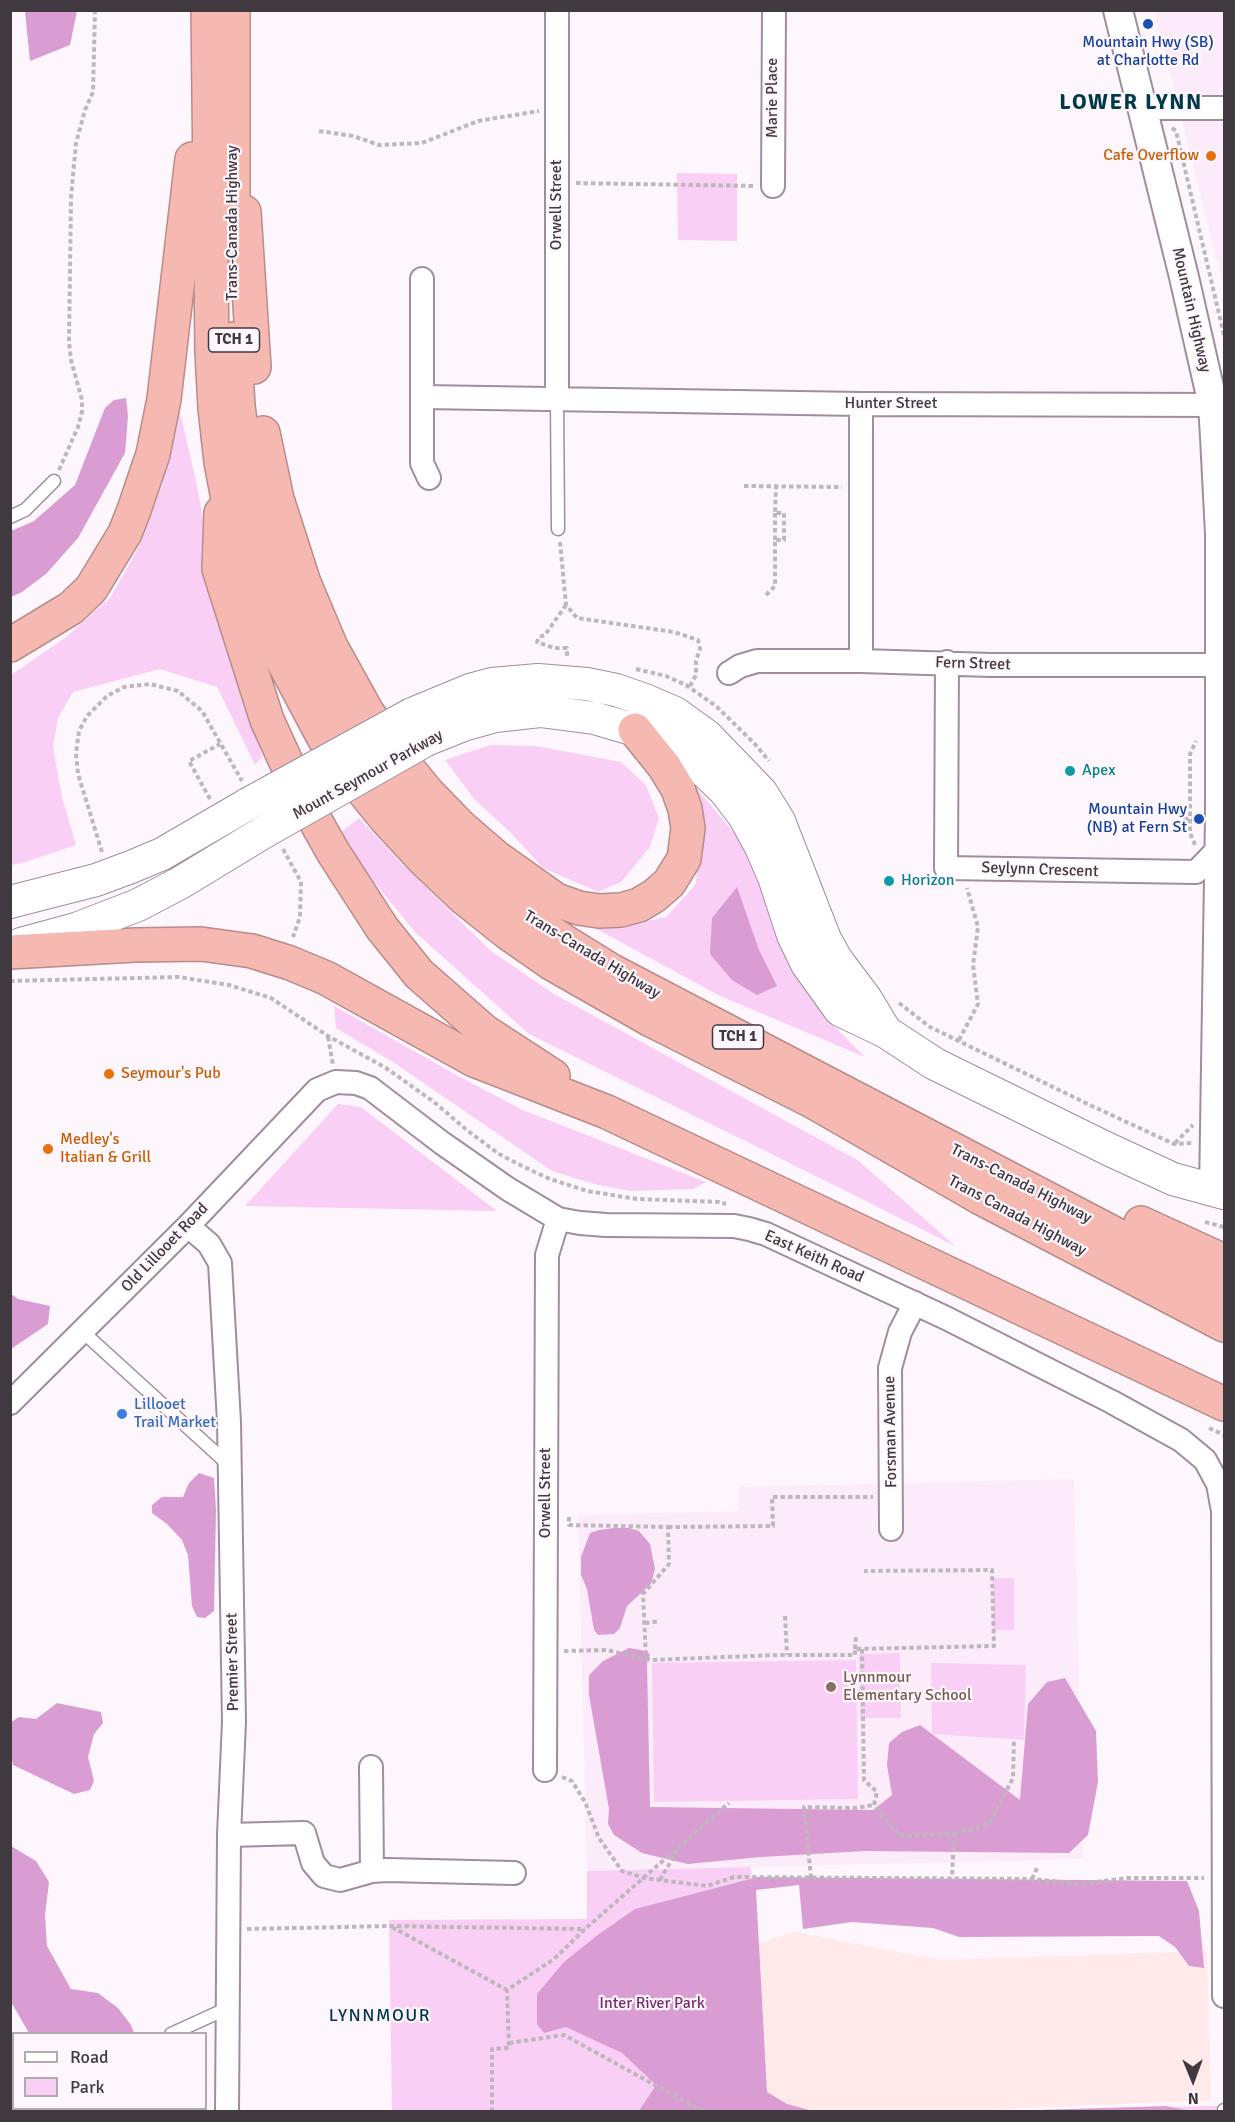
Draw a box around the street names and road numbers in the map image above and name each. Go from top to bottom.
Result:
street label: Marie Place [763,58,783,138]
street label: Trans-Canada Highway [223,145,243,301]
street label: Orwell Street [547,160,567,250]
street label: Mountain Highway [1167,246,1215,374]
road number: TCH 1 [208,328,260,352]
street label: Hunter Street [845,394,937,414]
street label: Fern Street [935,653,1011,675]
street label: Mount Seymour Parkway [290,726,446,824]
street label: Seylynn Crescent [981,858,1099,882]
street label: Trans-Canada Highway [520,907,664,1003]
road number: TCH 1 [712,1025,764,1049]
street label: Trans-Canada Highway [947,1140,1095,1228]
street label: Trans Canada Highway [945,1171,1089,1261]
street label: Old Lillooet Road [118,1199,212,1297]
street label: East Keith Road [761,1227,867,1287]
street label: Forsman Avenue [880,1376,902,1488]
street label: Orwell Street [536,1448,556,1538]
street label: Premier Street [223,1613,243,1711]

